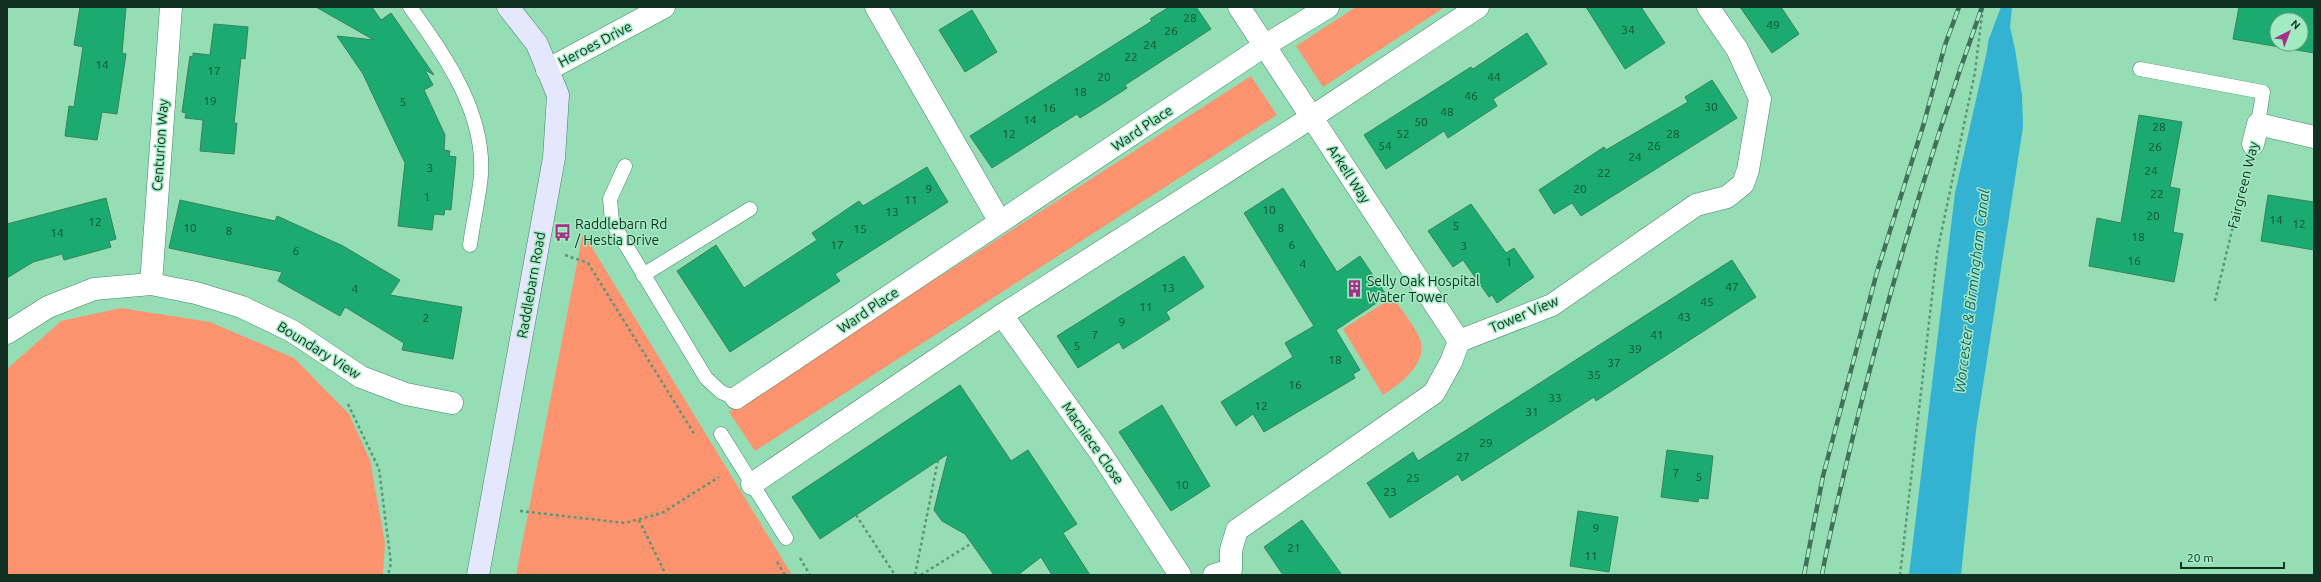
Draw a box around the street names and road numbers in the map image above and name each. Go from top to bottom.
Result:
street label: Heroes Drive [555,18,635,70]
street label: Centurion Way [149,98,171,192]
street label: Ward Place [1109,102,1175,154]
street label: Fairgreen Way [2224,139,2262,230]
street label: Arkell Way [1324,142,1374,206]
street label: Raddlebarn Road [514,231,548,339]
street label: Ward Place [835,284,901,336]
street label: Tower View [1487,292,1561,336]
street label: Boundary View [274,318,364,382]
street label: Macniece Close [1059,399,1127,487]

